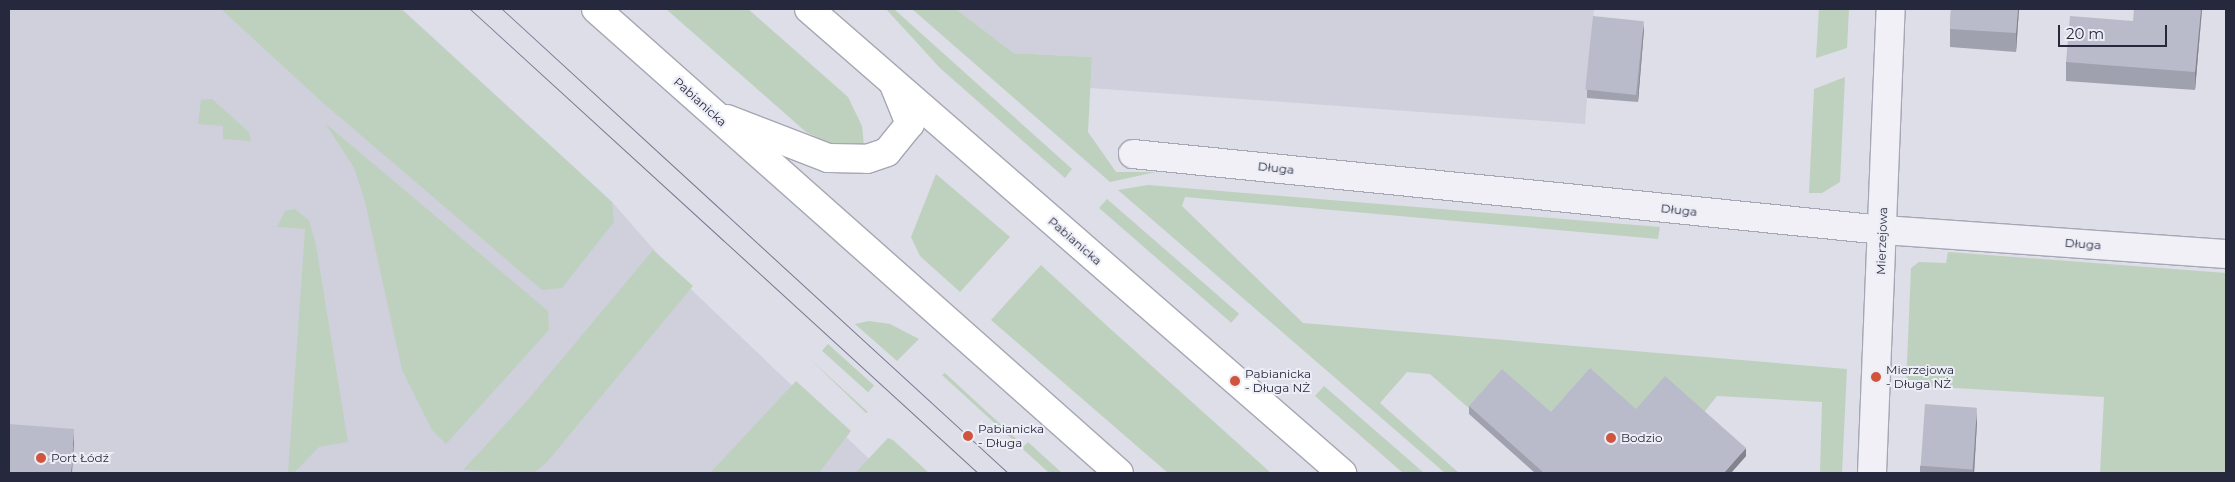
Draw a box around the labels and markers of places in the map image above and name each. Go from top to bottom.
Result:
place label: Mierzejowa - Długa NŻ [1886,363,1954,391]
place label: Pabianicka - Długa NŻ [1245,367,1311,395]
marker: Mierzejowa - Długa NŻ [1870,371,1882,383]
marker: Pabianicka - Długa NŻ [1229,375,1241,387]
place label: Pabianicka - Długa [978,422,1044,450]
marker: Pabianicka - Długa [962,430,974,442]
place label: Bodzio [1621,431,1663,445]
marker: Bodzio [1605,432,1617,444]
place label: Port Łódź [51,451,109,465]
marker: Port Łódź [35,452,47,464]

